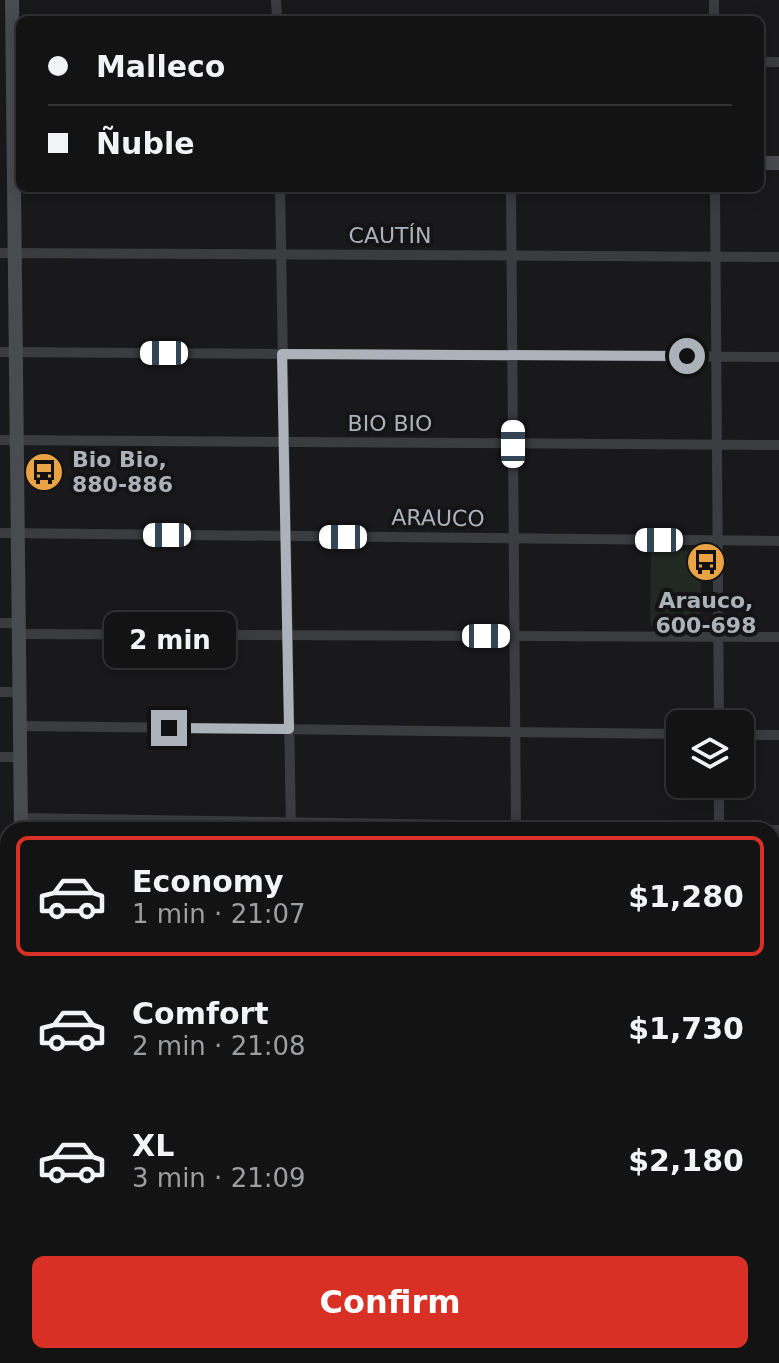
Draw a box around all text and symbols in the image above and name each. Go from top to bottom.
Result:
text: Malleco [96,49,225,84]
text: Ñuble [96,126,195,161]
street label: CAUTÍN [349,223,431,248]
route start [669,338,705,374]
car [140,341,188,365]
street label: BIO BIO [348,411,432,436]
car [501,420,525,468]
place label: Bio Bio, 880-886 [72,447,173,497]
bus stop icon: Bio Bio, 880-886 [23,451,65,493]
street label: ARAUCO [391,505,485,531]
car [143,523,191,547]
car [319,525,367,549]
car [635,528,683,552]
bus stop icon: Arauco, 600-698 [685,541,727,583]
place label: Arauco, 600-698 [656,588,756,638]
callout: 2 min [103,612,235,668]
car [462,624,510,648]
text: 2 min [129,625,211,655]
route end [151,710,187,746]
map controls [666,710,754,798]
button: layers [666,710,754,798]
icon: car [36,860,108,932]
text: Economy [132,864,284,899]
text: $1,280 [628,879,744,914]
text: 1 min · 21:07 [132,899,306,929]
icon: car [36,992,108,1064]
text: Comfort [132,996,269,1031]
text: $1,730 [628,1011,744,1046]
text: 2 min · 21:08 [132,1031,306,1061]
icon: car [36,1124,108,1196]
text: XL [132,1128,174,1163]
text: $2,180 [628,1143,744,1178]
text: 3 min · 21:09 [132,1163,306,1193]
button: Confirm [32,1256,748,1348]

